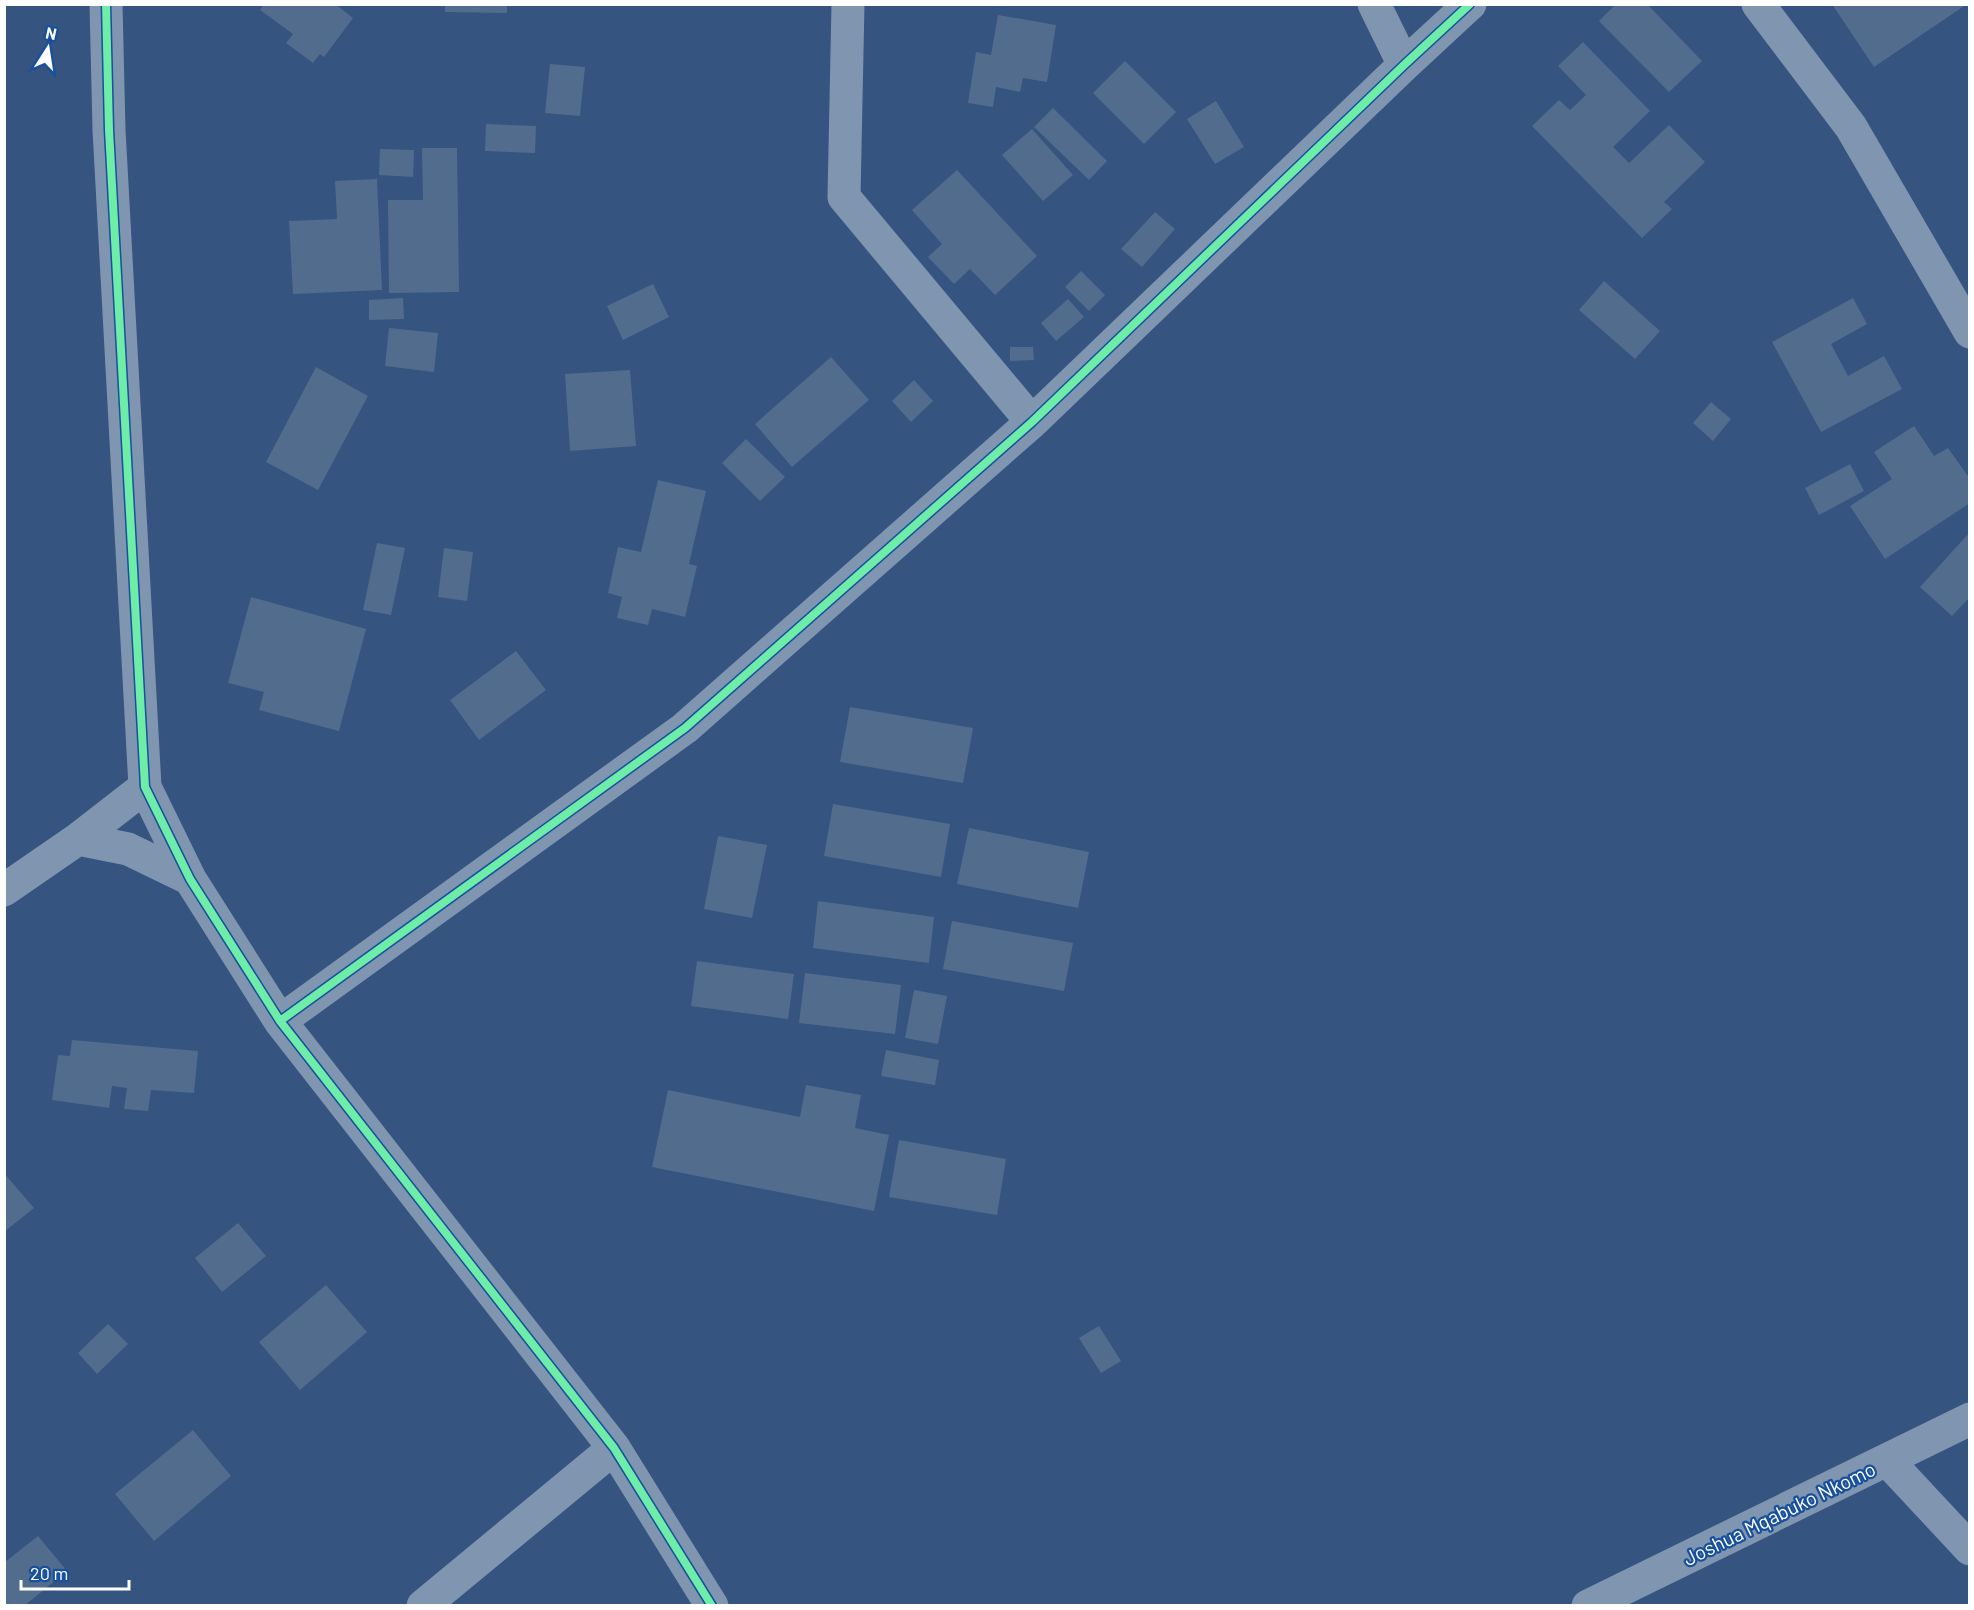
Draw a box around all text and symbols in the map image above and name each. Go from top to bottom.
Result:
north arrow [18,18,78,78]
text: N [44,22,58,43]
street label: Joshua Mqabuko Nkomo [1679,1456,1879,1570]
scale bar [21,1553,129,1591]
text: 20 m [30,1562,68,1584]

